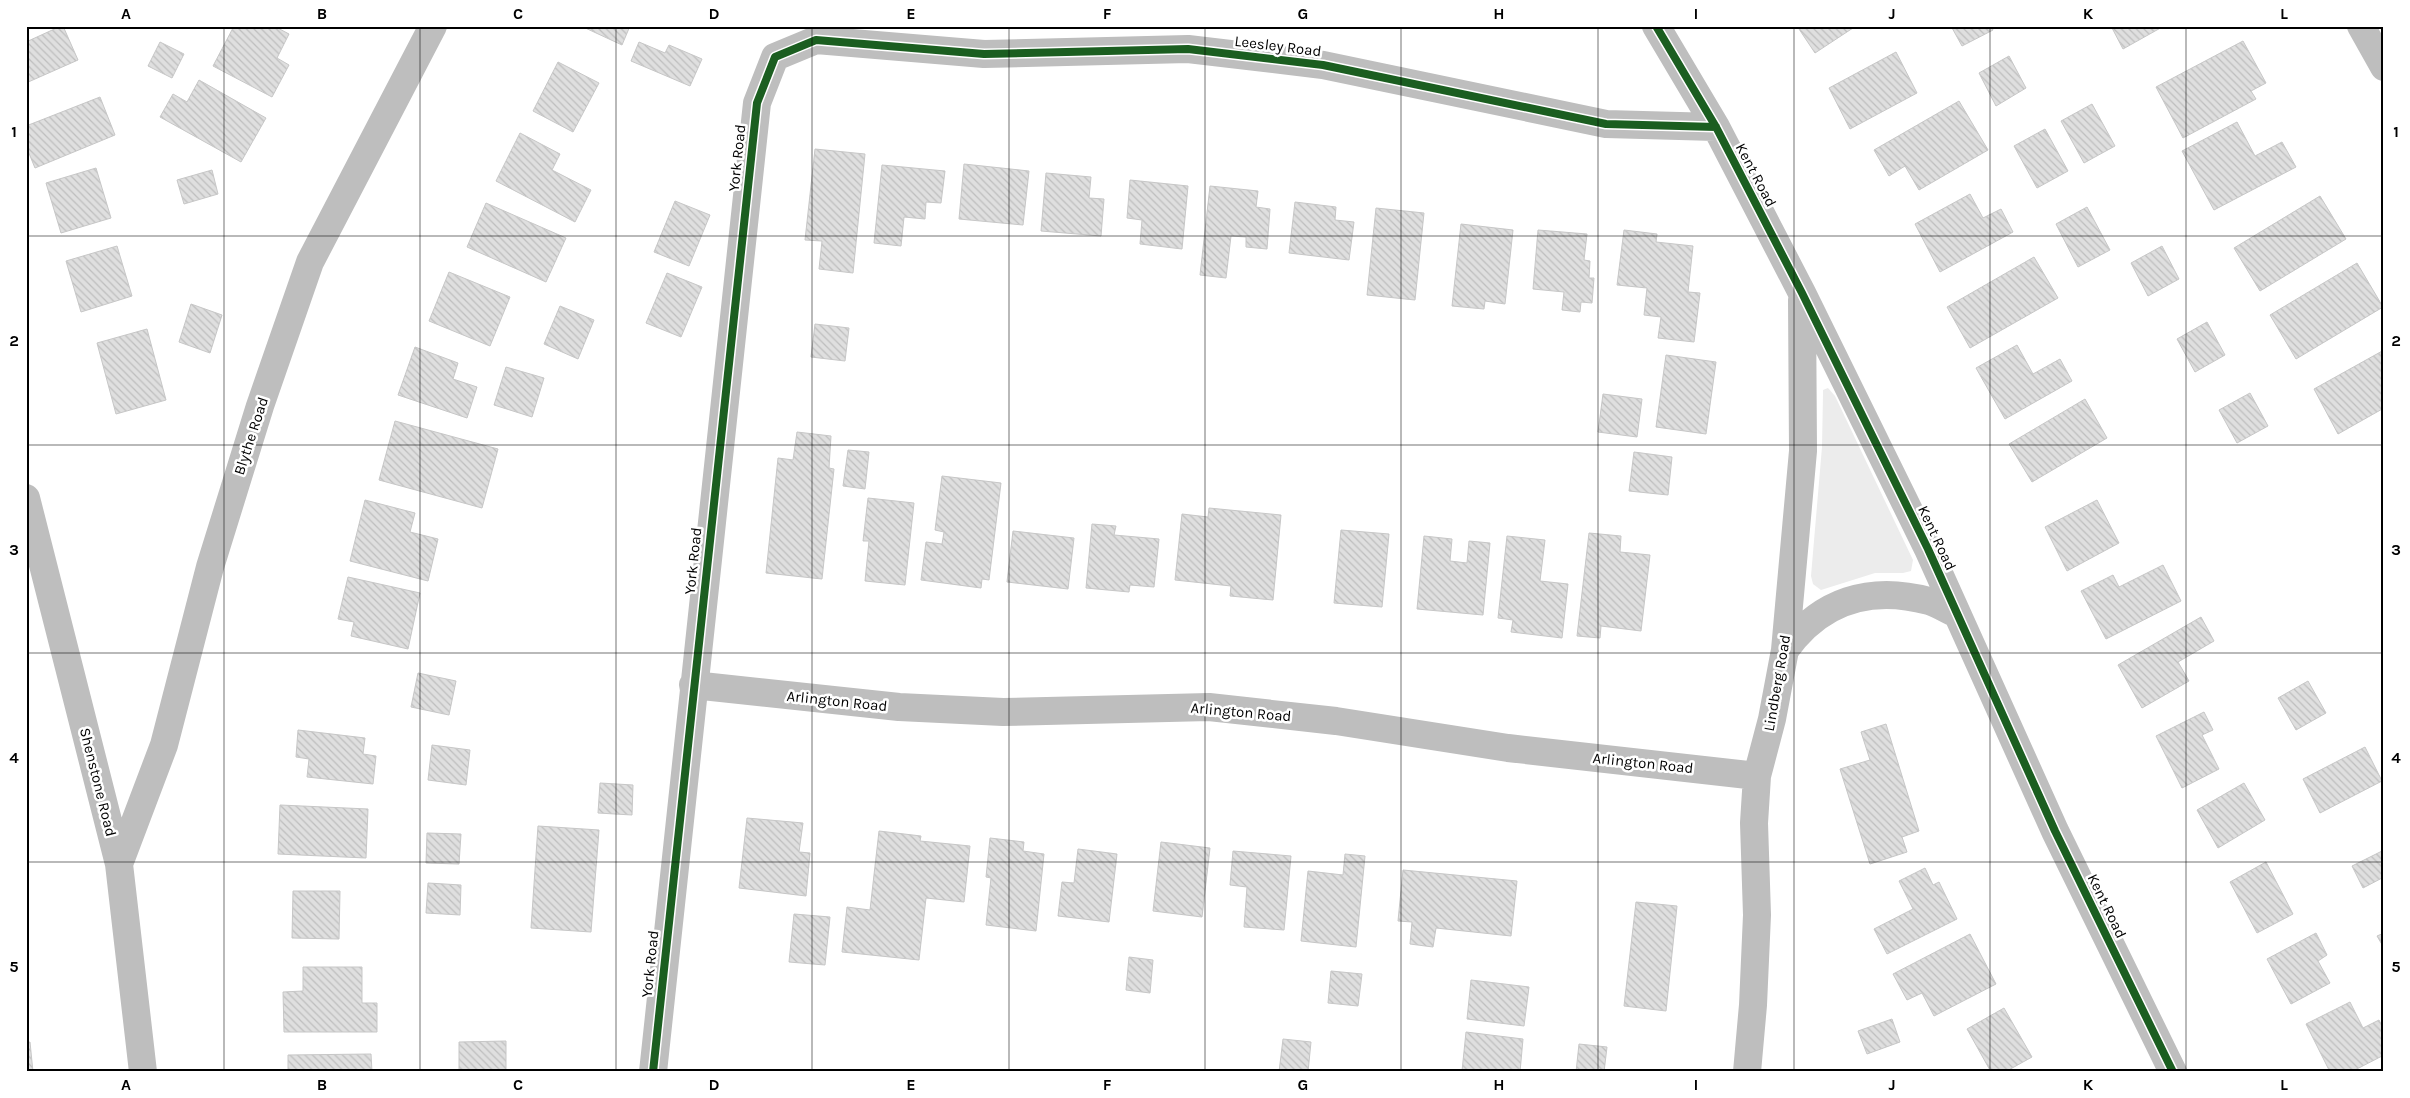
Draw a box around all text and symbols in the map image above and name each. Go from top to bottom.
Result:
text: A [121,4,131,23]
text: B [317,4,327,23]
text: C [513,4,523,23]
text: D [709,4,720,23]
text: E [906,4,916,23]
text: F [1103,4,1112,23]
text: G [1298,4,1308,23]
text: H [1493,4,1505,23]
text: I [1694,4,1698,23]
text: J [1888,4,1896,23]
text: K [2083,4,2094,23]
text: L [2280,4,2288,23]
street label: Leesley Road [1234,32,1322,60]
text: 1 [11,122,17,141]
text: 1 [2393,122,2399,141]
street label: York Road [725,124,749,192]
street label: Kent Road [1732,140,1780,210]
text: 2 [9,331,19,350]
text: 2 [2391,331,2401,350]
street label: Blythe Road [230,395,272,477]
street label: Kent Road [1914,503,1960,573]
street label: York Road [681,527,705,595]
text: 3 [9,540,19,559]
text: 3 [2391,540,2401,559]
street label: Lindberg Road [1760,633,1794,733]
street label: Arlington Road [786,687,888,715]
street label: Arlington Road [1190,699,1292,725]
street label: Shenstone Road [76,726,120,838]
text: 4 [9,748,19,767]
text: 4 [2391,748,2401,767]
street label: Arlington Road [1592,749,1694,777]
street label: Kent Road [2084,871,2130,941]
street label: York Road [638,930,662,998]
text: 5 [9,957,19,976]
text: 5 [2391,957,2401,976]
text: A [121,1075,131,1094]
text: B [317,1075,327,1094]
text: C [513,1075,523,1094]
text: D [709,1075,720,1094]
text: E [906,1075,916,1094]
text: F [1103,1075,1112,1094]
text: G [1298,1075,1308,1094]
text: H [1493,1075,1505,1094]
text: I [1694,1075,1698,1094]
text: J [1888,1075,1896,1094]
text: K [2083,1075,2094,1094]
text: L [2280,1075,2288,1094]

